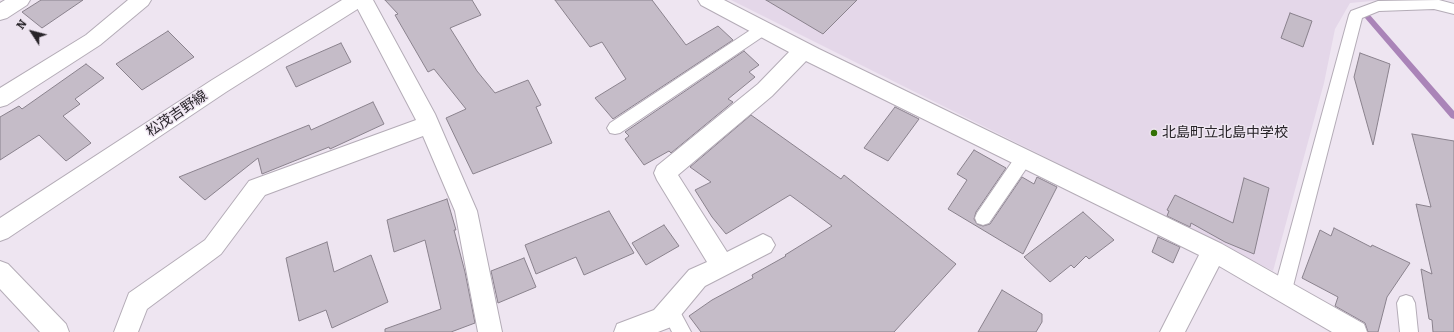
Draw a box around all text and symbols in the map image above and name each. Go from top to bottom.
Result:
north arrow [12,12,52,52]
text: N [14,17,30,32]
street label: 松茂吉野線 [143,87,211,141]
place label: 北島町立北島中学校 [1162,125,1288,141]
marker: 北島町立北島中学校 [1149,128,1159,138]

